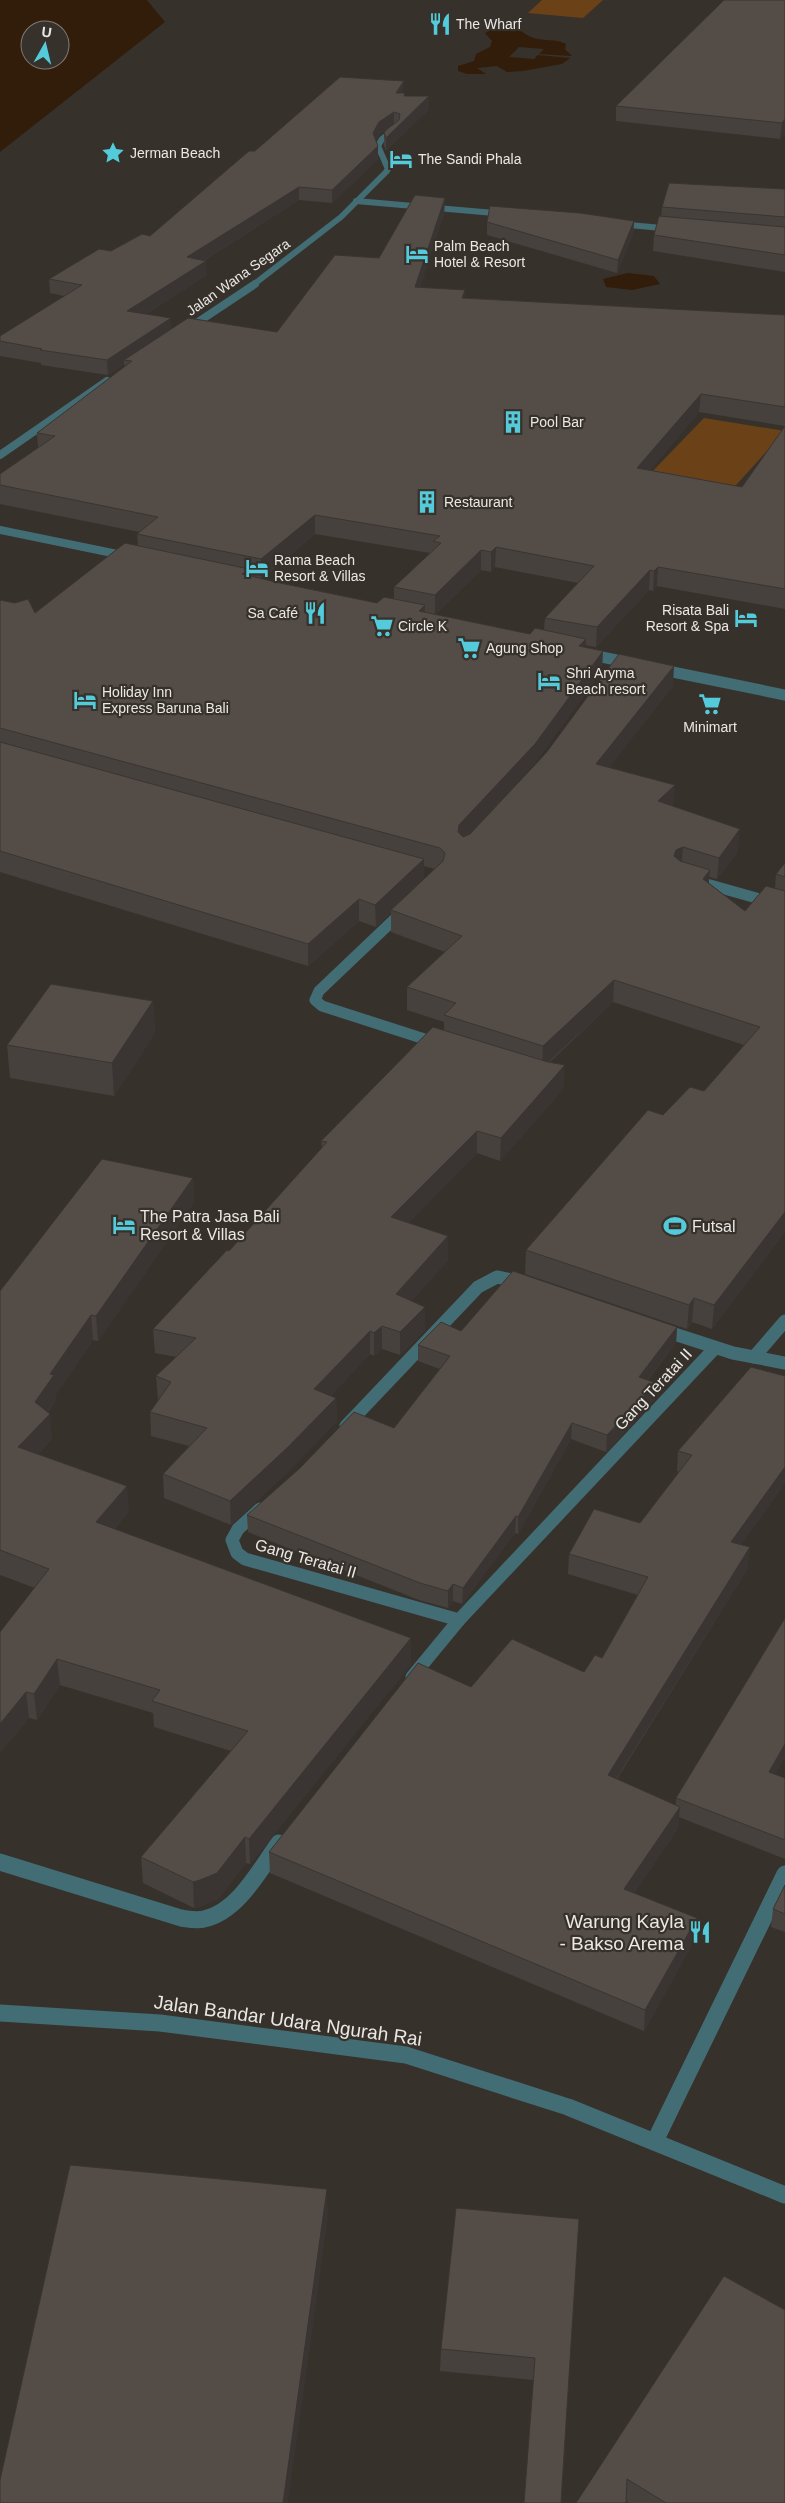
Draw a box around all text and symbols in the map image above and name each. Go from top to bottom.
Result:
restaurant icon: The Wharf [427,11,453,37]
place label: The Wharf [456,16,521,32]
north arrow [20,20,70,70]
text: U [41,23,53,41]
place icon: Jerman Beach [100,140,126,166]
place label: Jerman Beach [130,145,220,161]
hotel icon: The Sandi Phala [388,146,414,172]
place label: The Sandi Phala [418,151,522,167]
street label: Jalan Wana Segara [183,235,293,319]
place label: Palm Beach Hotel & Resort [434,238,525,270]
hotel icon: Palm Beach Hotel & Resort [404,241,430,267]
building icon: Pool Bar [500,409,526,435]
place label: Pool Bar [530,414,584,430]
building icon: Restaurant [414,489,440,515]
place label: Restaurant [444,494,513,510]
place label: Rama Beach Resort & Villas [274,552,366,584]
hotel icon: Rama Beach Resort & Villas [244,555,270,581]
restaurant icon: Sa Café [302,600,328,626]
place label: Risata Bali Resort & Spa [646,602,729,634]
place label: Sa Café [247,605,298,621]
hotel icon: Risata Bali Resort & Spa [733,605,759,631]
supermarket icon: Circle K [369,613,395,639]
place label: Circle K [398,618,448,634]
supermarket icon: Agung Shop [456,635,482,661]
place label: Agung Shop [486,640,563,656]
place label: Shri Aryma Beach resort [566,665,645,697]
hotel icon: Shri Aryma Beach resort [536,668,562,694]
place label: Holiday Inn Express Baruna Bali [102,684,229,716]
hotel icon: Holiday Inn Express Baruna Bali [72,687,98,713]
supermarket icon: Minimart [697,691,723,717]
place label: Minimart [683,719,737,735]
place label: The Patra Jasa Bali Resort & Villas [140,1208,280,1243]
hotel icon: The Patra Jasa Bali Resort & Villas [111,1212,137,1238]
sports icon: Futsal [662,1213,688,1239]
place label: Futsal [692,1218,736,1235]
street label: Gang Teratai II [611,1345,695,1433]
street label: Gang Teratai II [253,1536,359,1581]
place label: Warung Kayla - Bakso Arema [559,1911,684,1954]
restaurant icon: Warung Kayla - Bakso Arema [687,1919,713,1945]
street label: Jalan Bandar Udara Ngurah Rai [153,1991,423,2050]

